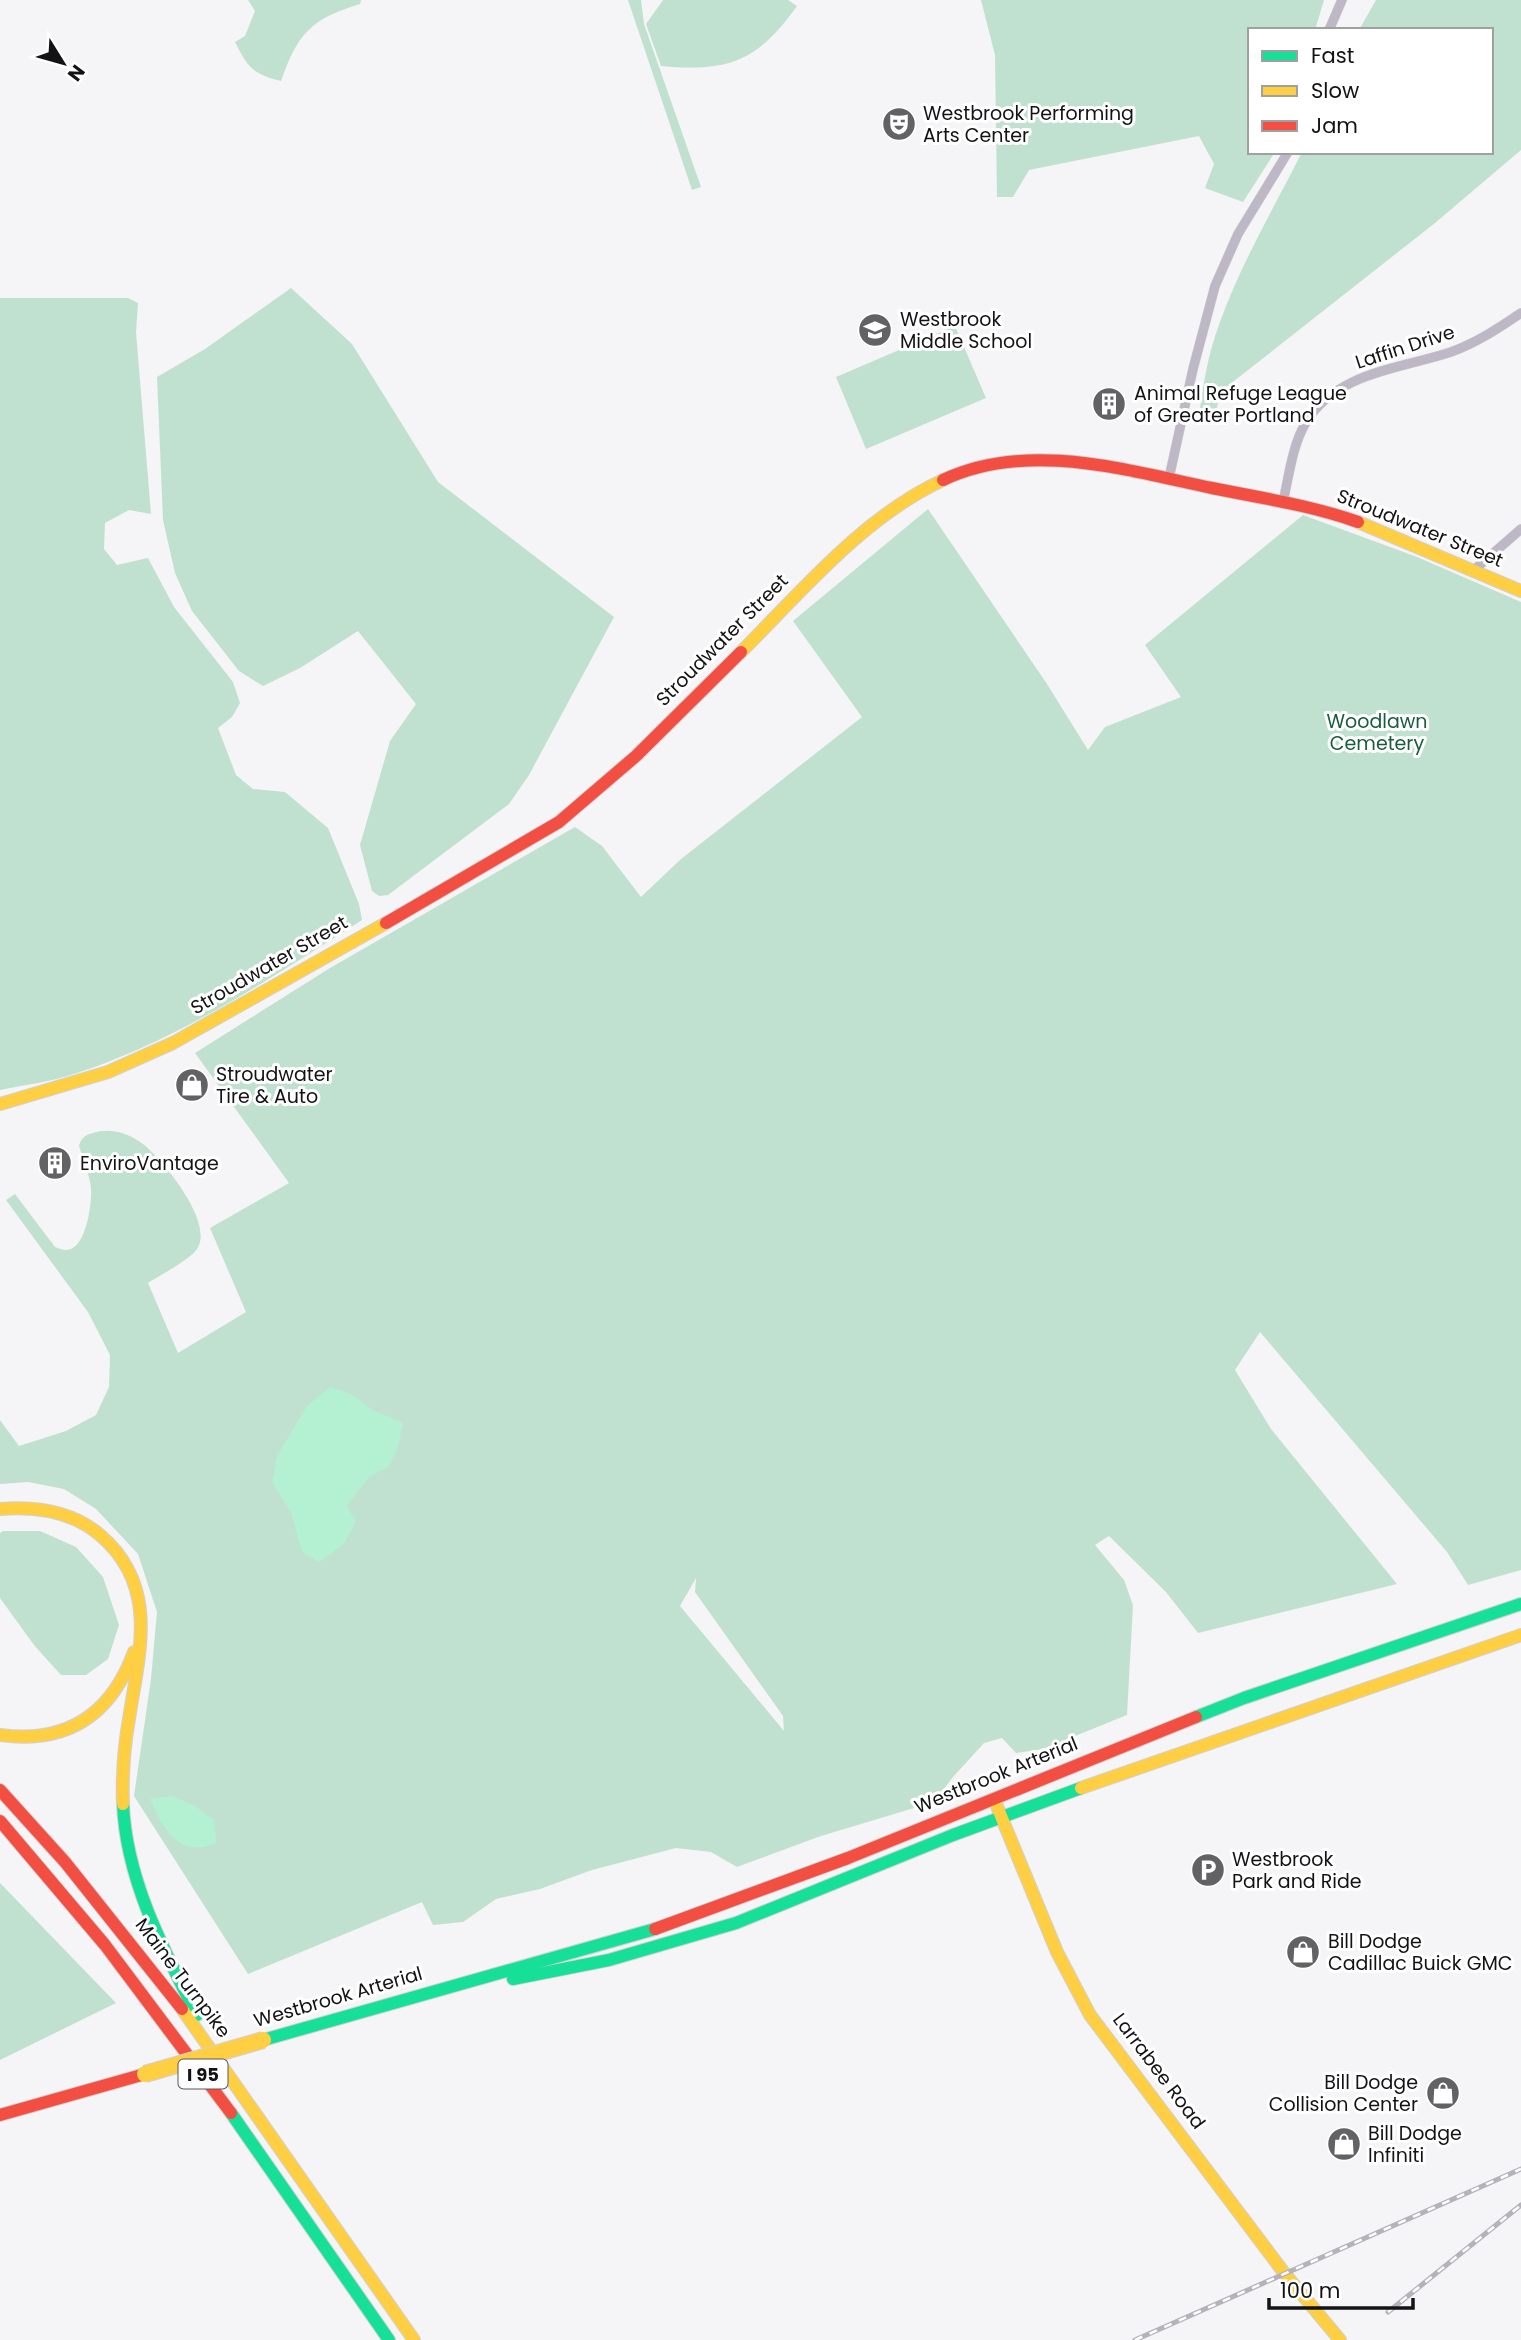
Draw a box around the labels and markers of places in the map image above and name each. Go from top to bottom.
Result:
place label: Westbrook Performing Arts Center [923,100,1134,149]
theatre icon: Westbrook Performing Arts Center [880,105,918,143]
place label: Westbrook Middle School [900,306,1032,355]
school or university icon: Westbrook Middle School [856,311,894,349]
place label: Animal Refuge League of Greater Portland [1134,380,1347,429]
building icon: Animal Refuge League of Greater Portland [1090,385,1128,423]
place label: Stroudwater Tire & Auto [216,1061,333,1110]
shop icon: Stroudwater Tire & Auto [173,1066,211,1104]
building icon: EnviroVantage [36,1144,74,1182]
place label: EnviroVantage [80,1150,219,1177]
place label: Westbrook Park and Ride [1232,1846,1362,1895]
parking icon: Westbrook Park and Ride [1189,1851,1227,1889]
place label: Bill Dodge Cadillac Buick GMC [1328,1928,1513,1977]
shop icon: Bill Dodge Cadillac Buick GMC [1284,1933,1322,1971]
place label: Bill Dodge Collision Center [1269,2069,1418,2118]
shop icon: Bill Dodge Collision Center [1424,2074,1462,2112]
place label: Bill Dodge Infiniti [1368,2120,1462,2169]
shop icon: Bill Dodge Infiniti [1325,2125,1363,2163]

